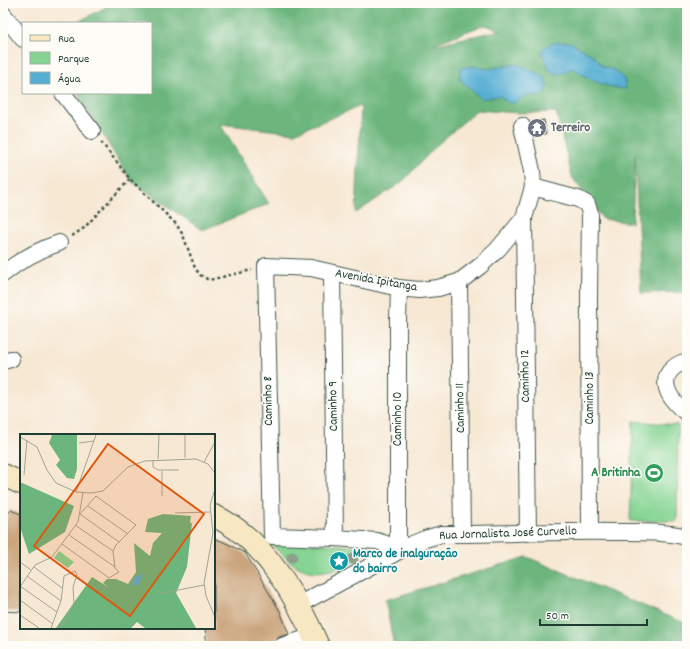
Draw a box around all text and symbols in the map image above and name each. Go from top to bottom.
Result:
legend [22,22,152,94]
text: Rua [58,31,75,48]
text: Parque [58,51,89,68]
text: Água [58,71,81,88]
temple icon: Terreiro [526,117,548,139]
place label: Terreiro [551,119,590,138]
street label: Avenida Ipitanga [334,264,419,298]
street label: Caminho 12 [516,349,536,403]
street label: Caminho 13 [581,371,600,425]
street label: Caminho 8 [259,376,279,426]
street label: Caminho 9 [324,381,344,431]
street label: Caminho 11 [451,383,471,433]
street label: Caminho 10 [389,392,408,446]
inset map [20,434,215,629]
sports icon: A Britinha [643,462,665,484]
place label: A Britinha [591,464,641,483]
street label: Rua Jornalista José Curvello [439,522,577,546]
place label: Marco de inalguração do bairro [353,545,458,579]
place icon: Marco de inalguração do bairro [328,550,350,572]
scale bar [540,601,647,627]
text: 50 m [546,608,569,625]

